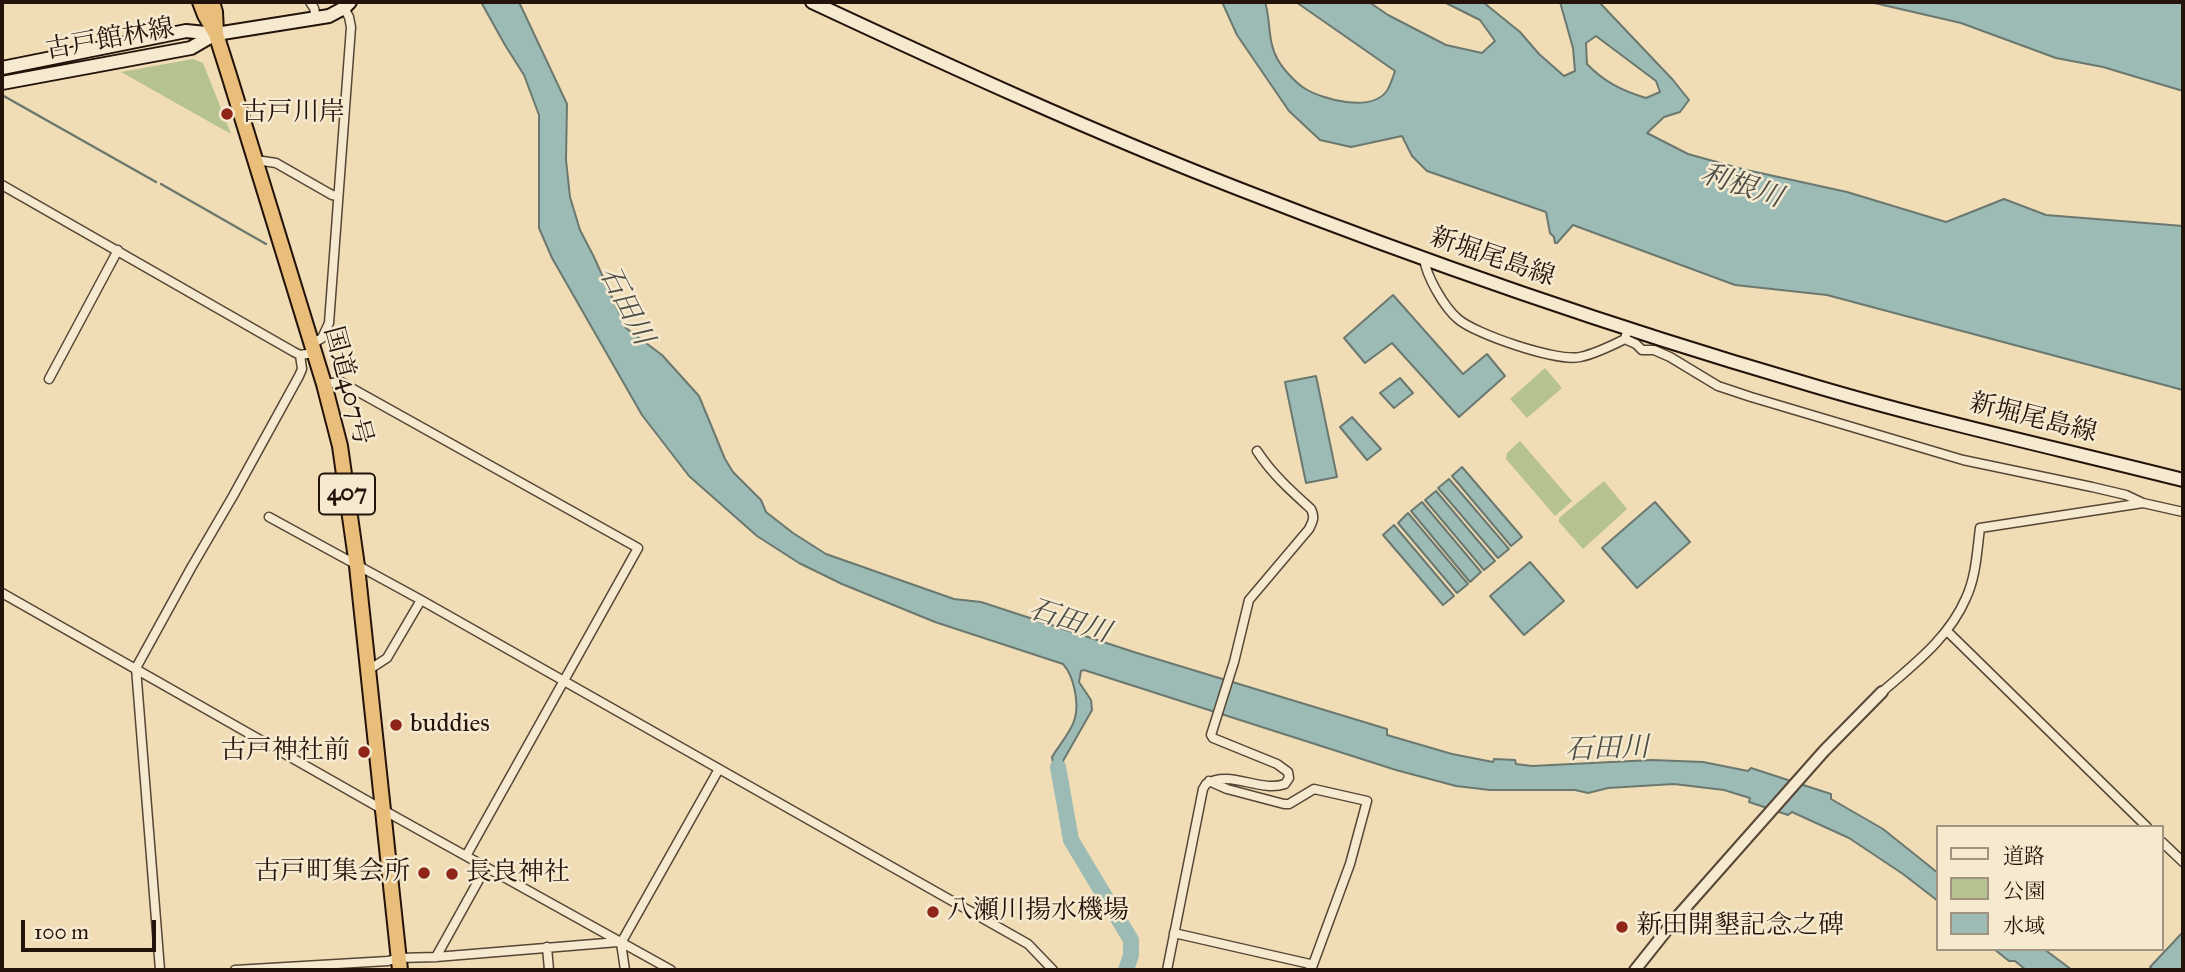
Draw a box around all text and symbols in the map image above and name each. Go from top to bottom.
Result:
street label: 古戸館林線 [43,13,177,67]
place label: 古戸川岸 [241,98,345,130]
marker: 古戸川岸 [219,106,235,122]
water label: 利根川 [1696,158,1786,216]
street label: 新堀尾島線 [1425,222,1559,294]
water label: 石田川 [591,261,659,351]
street label: 国道407号 [316,323,378,449]
street label: 新堀尾島線 [1966,388,2100,450]
road number: 407 [319,474,375,514]
water label: 石田川 [1024,593,1114,651]
place label: buddies [410,709,490,741]
marker: buddies [388,717,404,733]
water label: 石田川 [1564,732,1650,768]
place label: 古戸神社前 [220,736,350,768]
marker: 古戸神社前 [356,744,372,760]
legend [1937,825,2164,951]
text: 道路 [2003,843,2045,869]
place label: 古戸町集会所 [254,857,410,889]
place label: 長良神社 [466,858,570,890]
marker: 古戸町集会所 [416,865,432,881]
marker: 長良神社 [444,866,460,882]
text: 公園 [2003,878,2045,904]
place label: 八瀬川揚水機場 [947,896,1129,928]
marker: 八瀬川揚水機場 [925,904,941,920]
scale bar [24,906,159,950]
place label: 新田開墾記念之碑 [1636,911,1844,943]
text: 水域 [2003,913,2045,939]
text: 100 m [34,919,89,945]
marker: 新田開墾記念之碑 [1614,919,1630,935]

